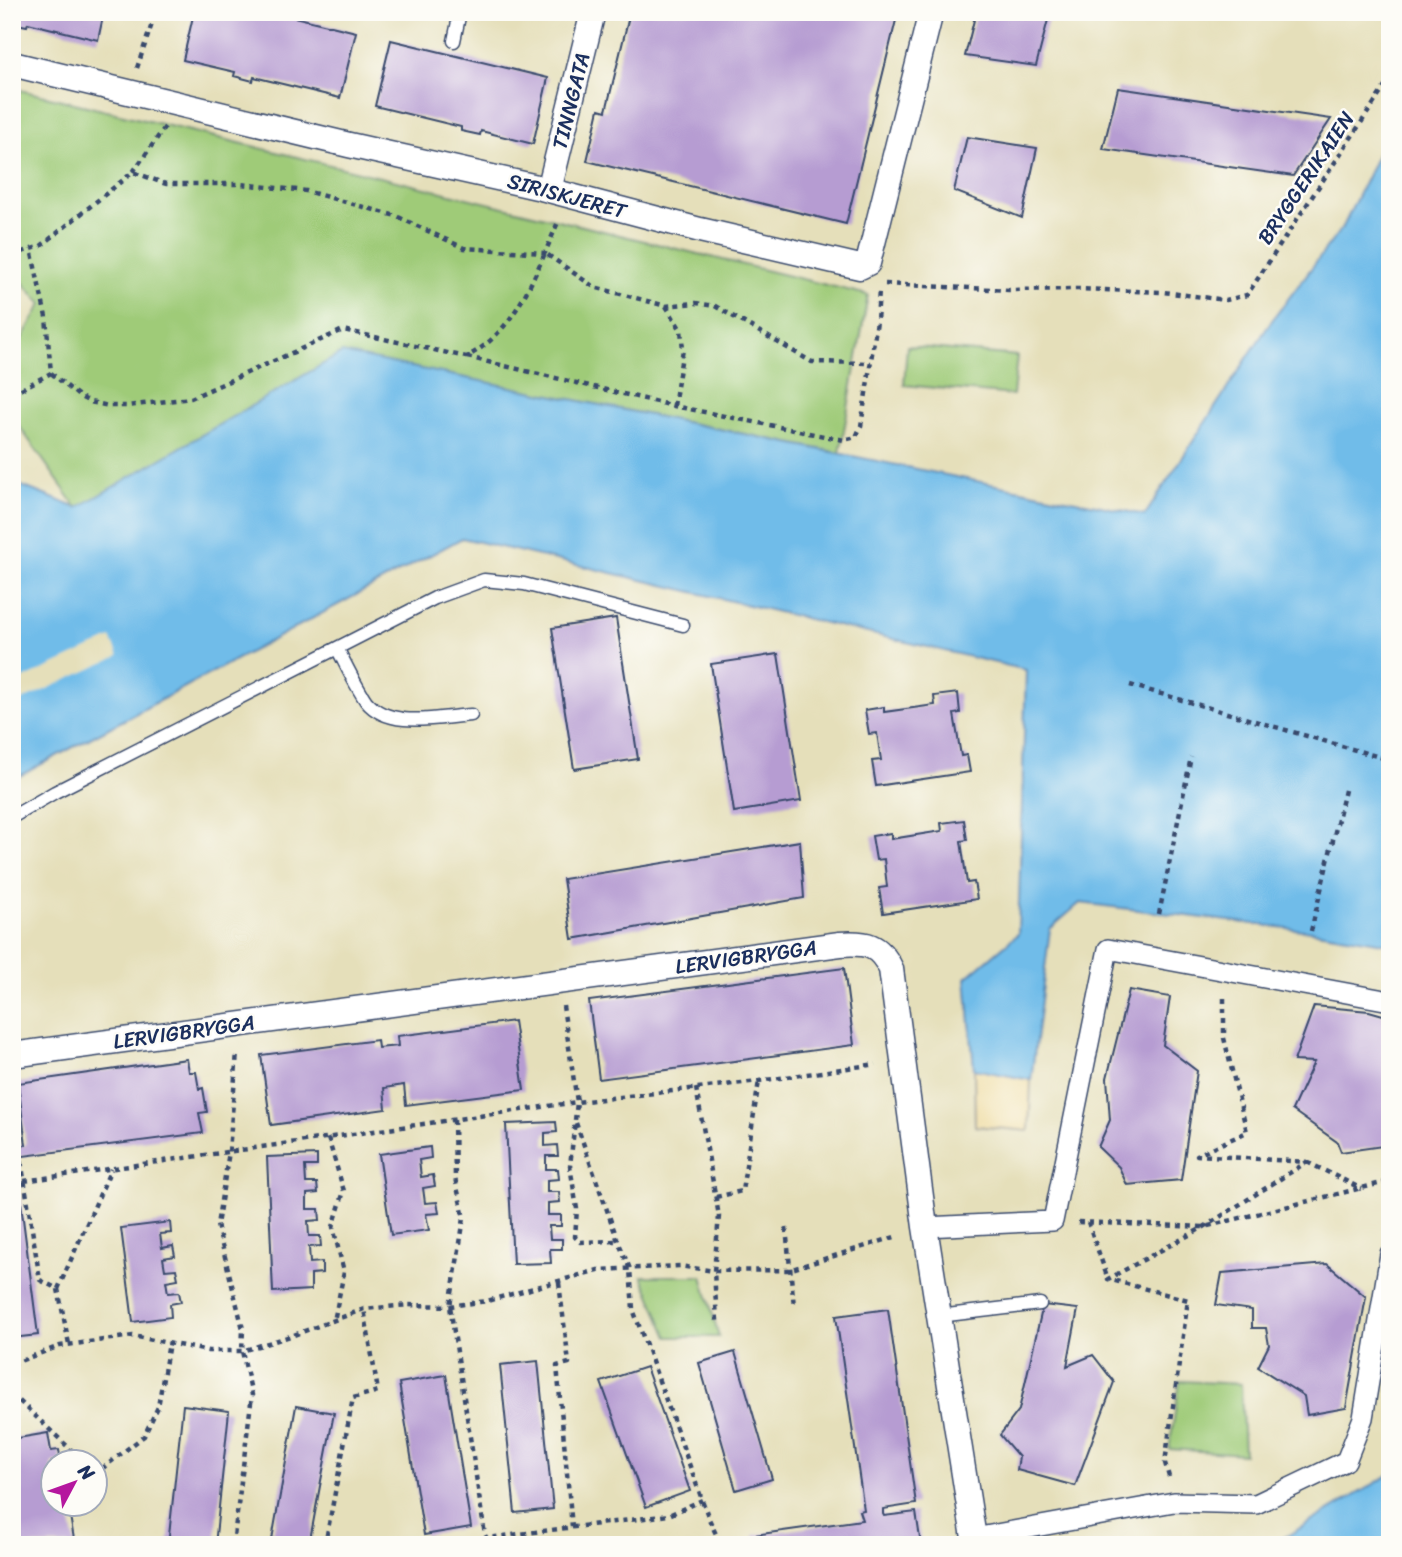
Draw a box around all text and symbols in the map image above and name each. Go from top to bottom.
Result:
street label: TINNGATA [541,49,601,153]
street label: BRYGGERIKAIEN [1247,103,1365,253]
street label: SIRISKJERET [503,162,632,230]
street label: LERVIGBRYGGA [673,928,819,986]
street label: LERVIGBRYGGA [111,1003,257,1061]
north arrow [38,1448,108,1518]
text: N [69,1456,104,1489]

